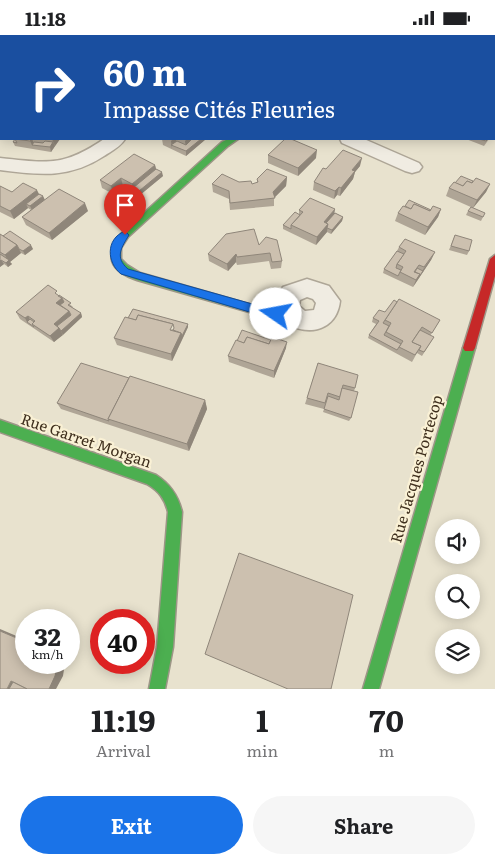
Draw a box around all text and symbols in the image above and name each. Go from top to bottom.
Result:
text: 11:18 [25,4,66,32]
text: 60 m [103,45,187,97]
icon: right [20,55,85,120]
text: Impasse Cités Fleuries [103,92,335,125]
pin [104,184,146,235]
icon: arrive [111,191,139,219]
position arrow [249,287,301,339]
street label: Rue Jacques Portecop [383,392,448,545]
street label: Rue Garret Morgan [18,406,155,473]
map controls [435,519,480,674]
button: sound [435,519,480,564]
button: search [435,574,480,619]
speed limit sign: 40 [90,609,155,674]
text: 32 [34,617,61,654]
button: layers [435,629,480,674]
text: km/h [32,645,63,663]
text: 11:19 [91,697,156,741]
text: 1 [256,697,269,741]
text: 70 [369,697,404,741]
text: Arrival [96,738,151,762]
text: min [247,738,278,762]
text: m [379,738,394,762]
button: Exit [20,796,243,854]
button: Share [253,796,475,854]

